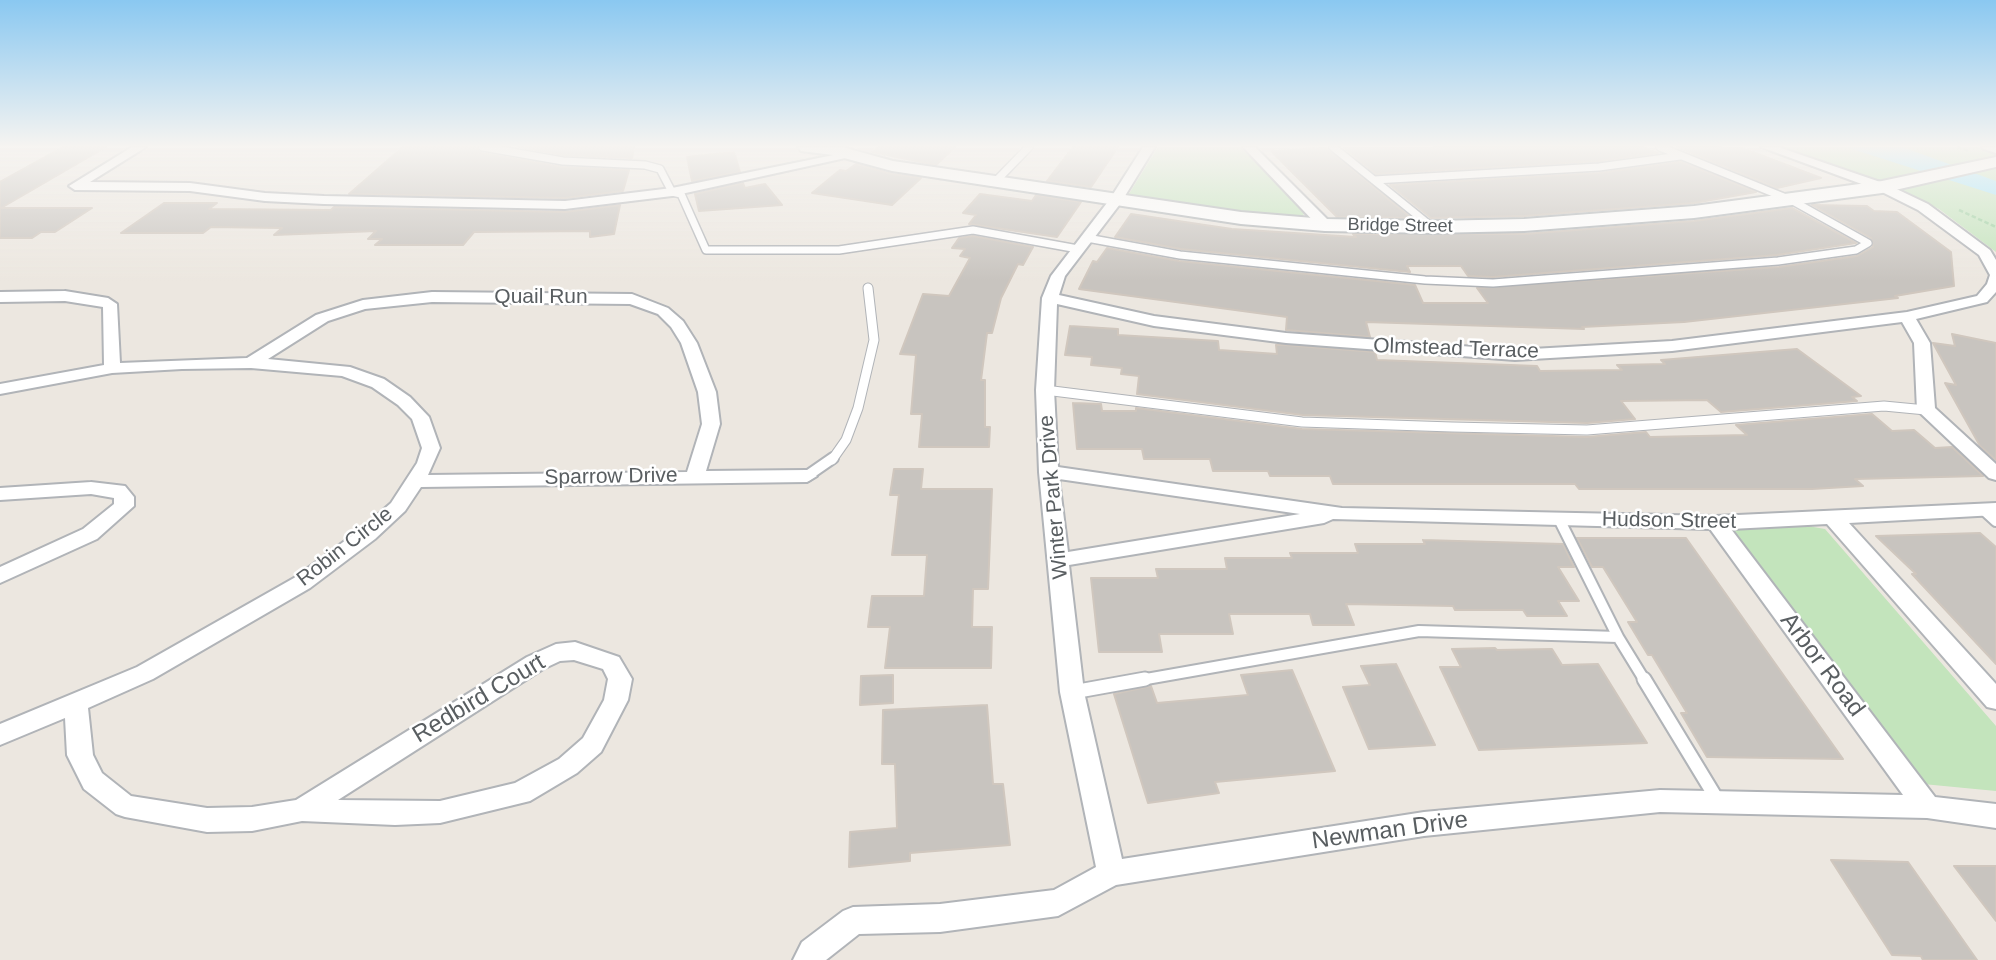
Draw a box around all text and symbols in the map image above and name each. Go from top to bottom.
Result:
street label: Bridge Street [1347,214,1453,238]
street label: Quail Run [494,284,588,310]
street label: Olmstead Terrace [1373,334,1539,364]
street label: Winter Park Drive [1034,414,1074,580]
street label: Sparrow Drive [544,463,678,491]
street label: Robin Circle [292,502,398,592]
street label: Hudson Street [1602,507,1736,535]
street label: Arbor Road [1774,607,1870,723]
street label: Redbird Court [408,648,550,750]
street label: Newman Drive [1310,806,1470,856]

